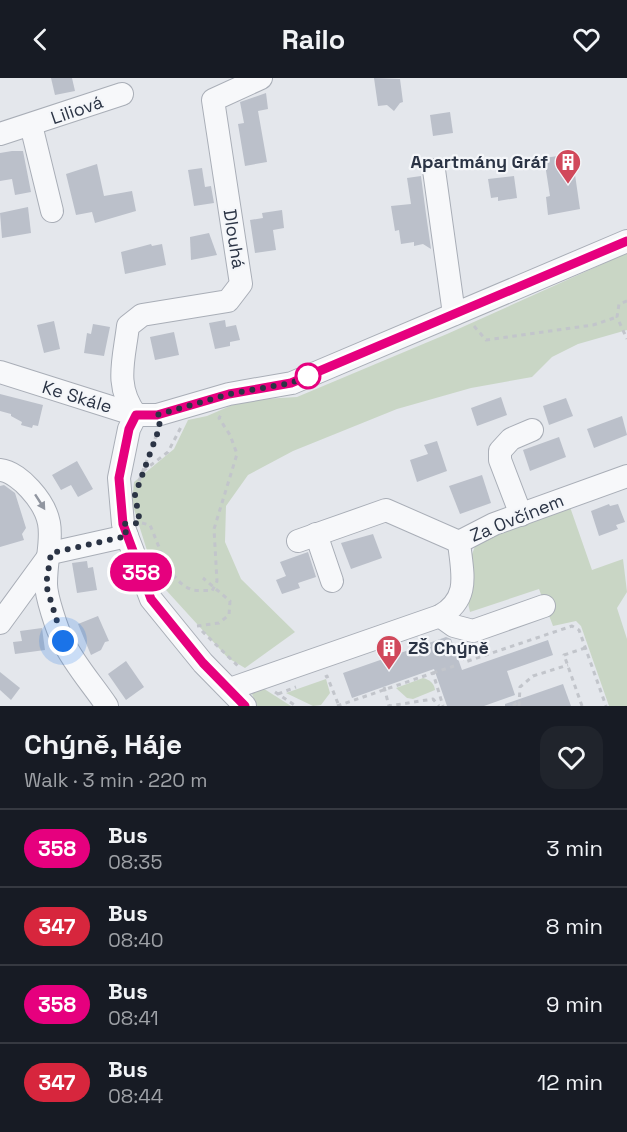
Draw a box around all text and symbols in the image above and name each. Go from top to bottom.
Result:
text: Railo [282,22,345,57]
icon: back [24,23,57,56]
icon: heart [570,23,603,56]
street label: Liliová [48,90,106,129]
building icon: Apartmány Gráf [553,147,583,185]
place label: Apartmány Gráf [411,150,548,173]
street label: Dlouhá [218,208,251,270]
unlabelled marker [295,363,321,389]
street label: Ke Skále [39,375,115,418]
street label: Za Ovčínem [467,488,567,547]
one-way arrow [34,494,46,510]
line badge: 358 [106,552,176,592]
text: 358 [122,559,160,586]
your location [48,626,78,656]
building icon: ZŠ Chýně [374,633,404,671]
place label: ZŠ Chýně [408,636,489,659]
text: Chýně, Háje [24,726,182,762]
button: heart [540,726,603,789]
text: Walk · 3 min · 220 m [24,767,207,793]
text: Bus [108,821,148,849]
text: 3 min [546,834,603,862]
text: 358 [38,835,76,862]
text: 08:35 [108,849,162,875]
text: Bus [108,899,148,927]
text: 8 min [546,912,603,940]
text: 347 [39,913,75,940]
text: 08:40 [108,927,164,953]
text: Bus [108,977,148,1005]
text: 9 min [546,990,603,1018]
text: 358 [38,991,76,1018]
text: 08:41 [108,1005,159,1031]
text: Bus [108,1055,148,1083]
text: 12 min [537,1068,603,1096]
text: 347 [39,1069,75,1096]
text: 08:44 [108,1083,163,1109]

